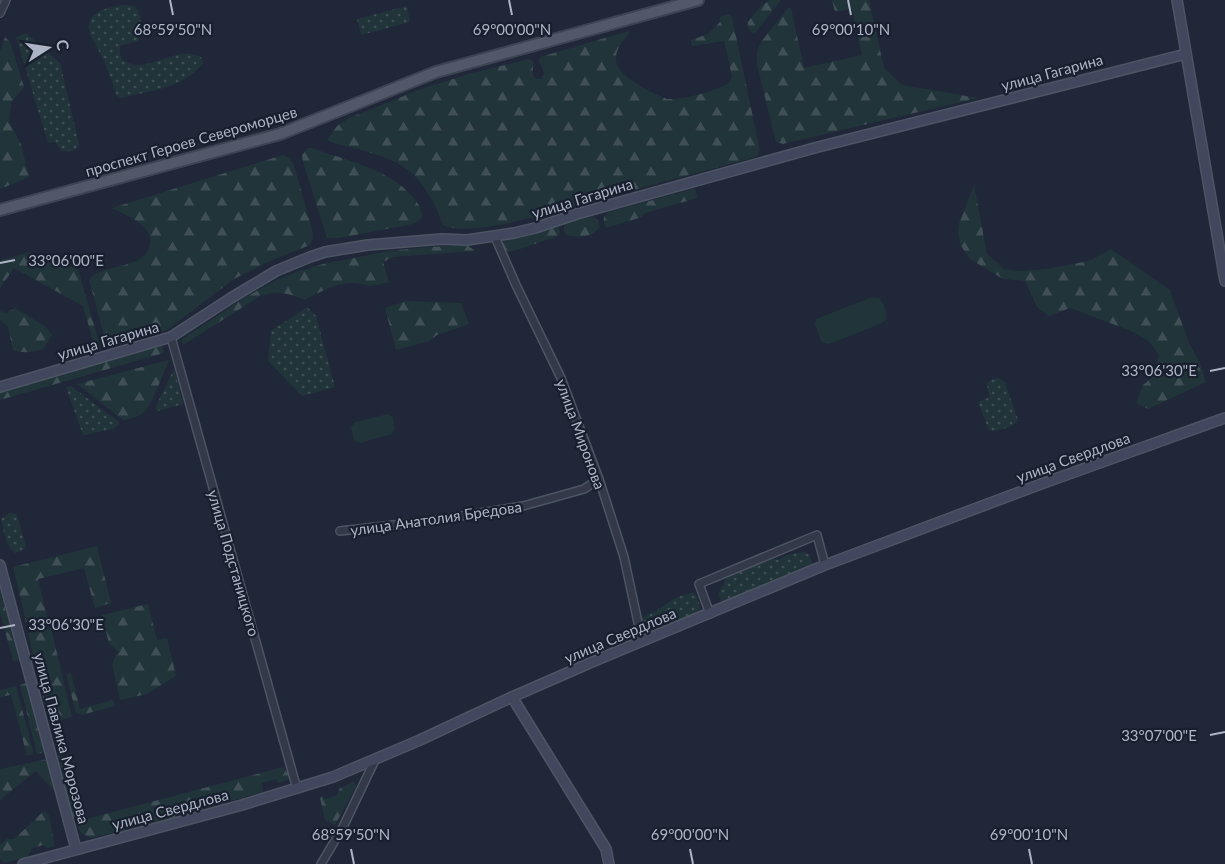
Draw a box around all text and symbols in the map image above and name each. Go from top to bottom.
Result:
north arrow [18,18,78,78]
text: 68°59'50"N [134,20,212,38]
text: 69°00'00"N [473,20,551,38]
text: 69°00'10"N [812,20,890,38]
text: С [53,38,74,52]
street label: улица Гагарина [999,50,1105,94]
street label: проспект Героев Североморцев [83,102,299,180]
street label: улица Гагарина [529,174,635,222]
text: 33°06'00"E [28,251,104,269]
street label: улица Гагарина [55,317,161,363]
text: 33°06'30"E [1121,361,1197,379]
street label: улица Миронова [553,376,609,492]
street label: улица Свердлова [1014,428,1132,486]
street label: улица Подстаницкого [204,488,264,638]
street label: улица Анатолия Бредова [349,497,523,539]
street label: улица Свердлова [561,603,679,667]
text: 33°06'30"E [28,615,104,633]
street label: улица Павлика Морозова [31,651,93,825]
text: 33°07'00"E [1121,726,1197,744]
street label: улица Свердлова [110,785,230,833]
text: 68°59'50"N [312,825,390,843]
text: 69°00'00"N [651,825,729,843]
text: 69°00'10"N [990,825,1068,843]

